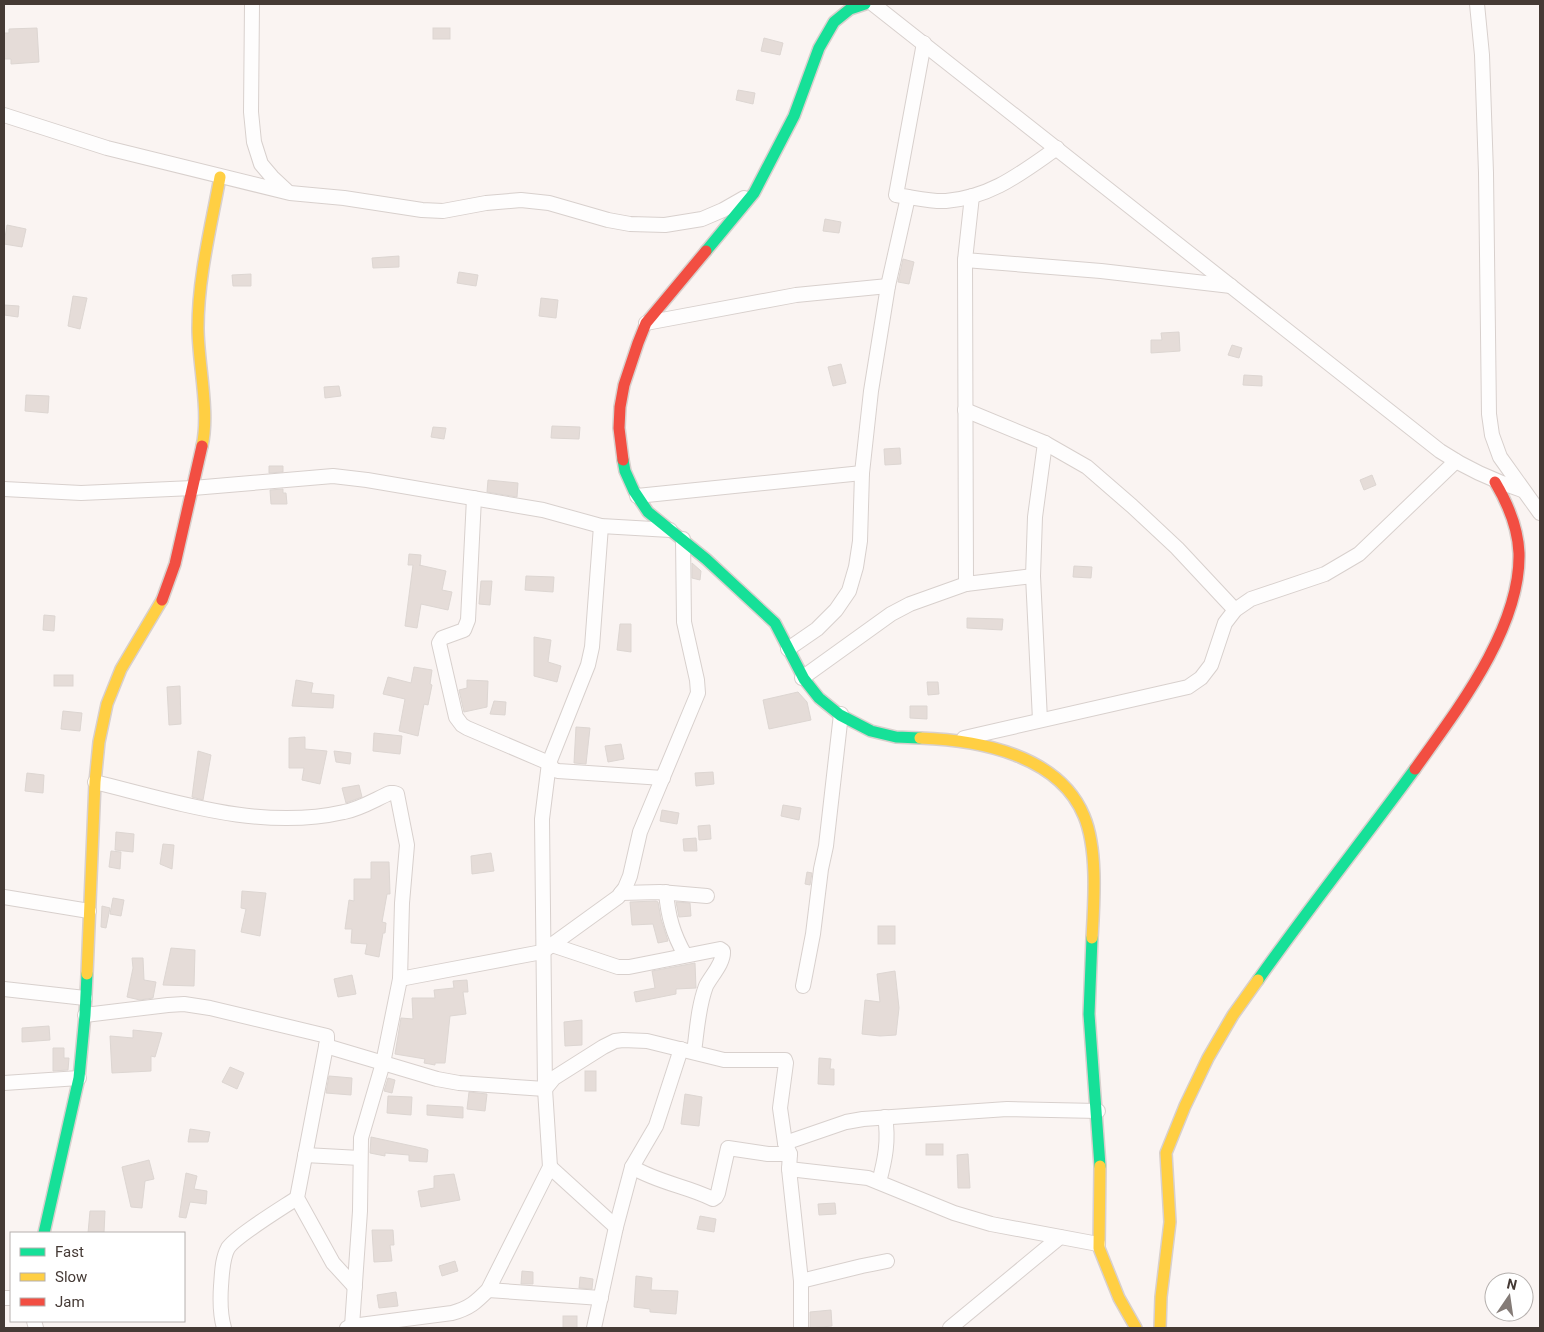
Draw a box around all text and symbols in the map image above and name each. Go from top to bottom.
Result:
legend [10,1232,185,1322]
text: Fast [55,1243,84,1261]
text: Slow [55,1268,87,1286]
north arrow [1484,1272,1534,1322]
text: N [1505,1275,1519,1293]
text: Jam [55,1293,85,1311]

